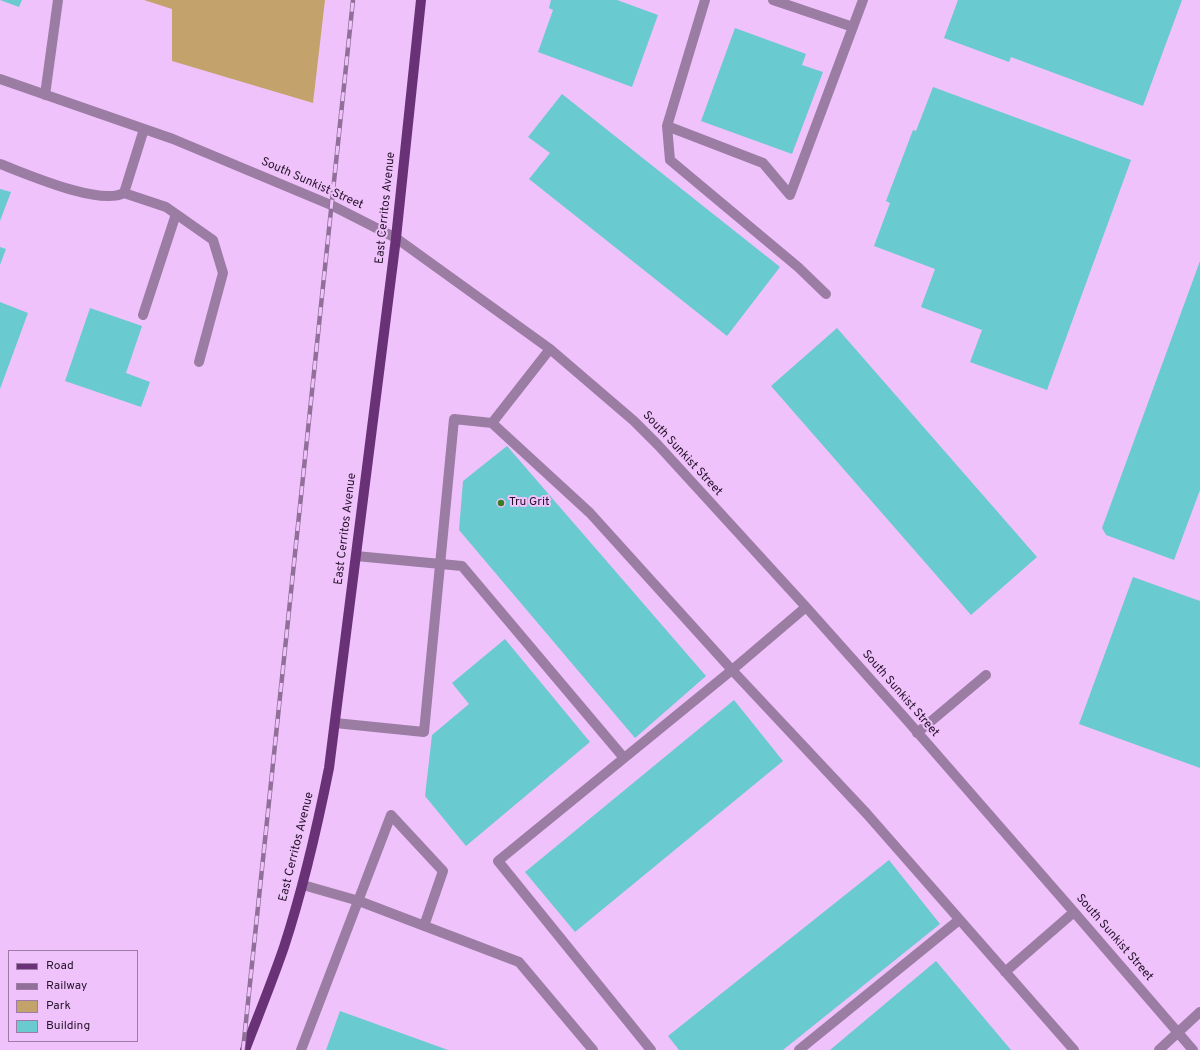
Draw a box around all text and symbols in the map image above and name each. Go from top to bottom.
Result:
street label: East Cerritos Avenue [373,151,399,265]
street label: South Sunkist Street [259,155,365,213]
street label: South Sunkist Street [639,409,725,499]
street label: East Cerritos Avenue [332,472,360,586]
place label: Tru Grit [509,496,550,510]
marker: Tru Grit [496,498,506,508]
street label: South Sunkist Street [858,648,942,740]
street label: East Cerritos Avenue [276,791,318,903]
street label: South Sunkist Street [1072,892,1156,984]
legend [8,950,138,1042]
text: Road [46,958,74,974]
text: Railway [46,978,87,994]
text: Park [46,998,71,1014]
text: Building [46,1018,90,1034]

